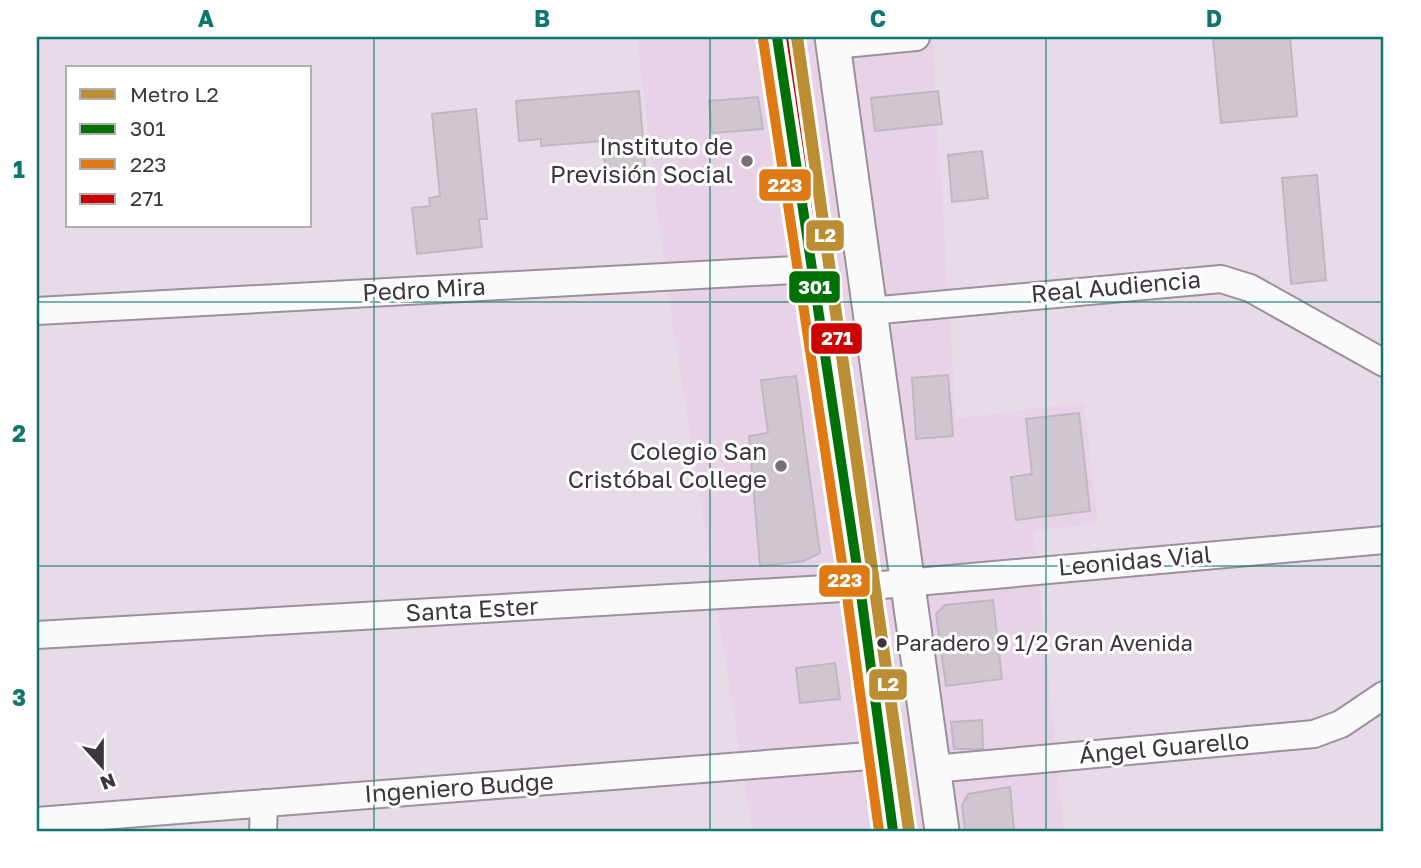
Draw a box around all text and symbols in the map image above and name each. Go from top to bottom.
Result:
text: A [198,4,215,32]
text: B [534,4,550,32]
text: C [870,4,886,32]
text: D [1206,4,1222,32]
legend [66,66,312,228]
text: Metro L2 [130,81,219,107]
text: 301 [130,115,166,141]
place label: Instituto de Previsión Social [550,131,733,188]
text: 223 [130,151,167,177]
marker: Instituto de Previsión Social [739,153,755,169]
text: 1 [13,155,25,183]
line badge: 223 [758,168,812,202]
text: 223 [768,173,802,196]
text: 271 [130,185,164,211]
line badge: L2 [805,219,845,252]
text: L2 [814,223,836,246]
street label: Real Audiencia [1030,264,1202,307]
line badge: 301 [788,270,841,304]
street label: Pedro Mira [362,271,486,306]
text: 301 [798,275,832,298]
line badge: 271 [810,322,863,355]
text: 271 [821,326,853,349]
text: 2 [12,419,26,447]
place label: Colegio San Cristóbal College [568,436,767,493]
marker: Colegio San Cristóbal College [773,458,789,474]
street label: Leonidas Vial [1057,538,1213,581]
line badge: 223 [818,564,871,598]
text: 223 [828,568,862,591]
street label: Santa Ester [405,591,539,626]
place label: Paradero 9 1/2 Gran Avenida [895,629,1193,656]
marker: Paradero 9 1/2 Gran Avenida [875,636,889,650]
line badge: L2 [868,668,908,701]
text: L2 [877,672,899,695]
text: 3 [12,683,26,711]
street label: Ángel Guarello [1078,725,1250,768]
north arrow [66,732,136,802]
street label: Ingeniero Budge [363,765,555,808]
text: N [97,769,119,796]

